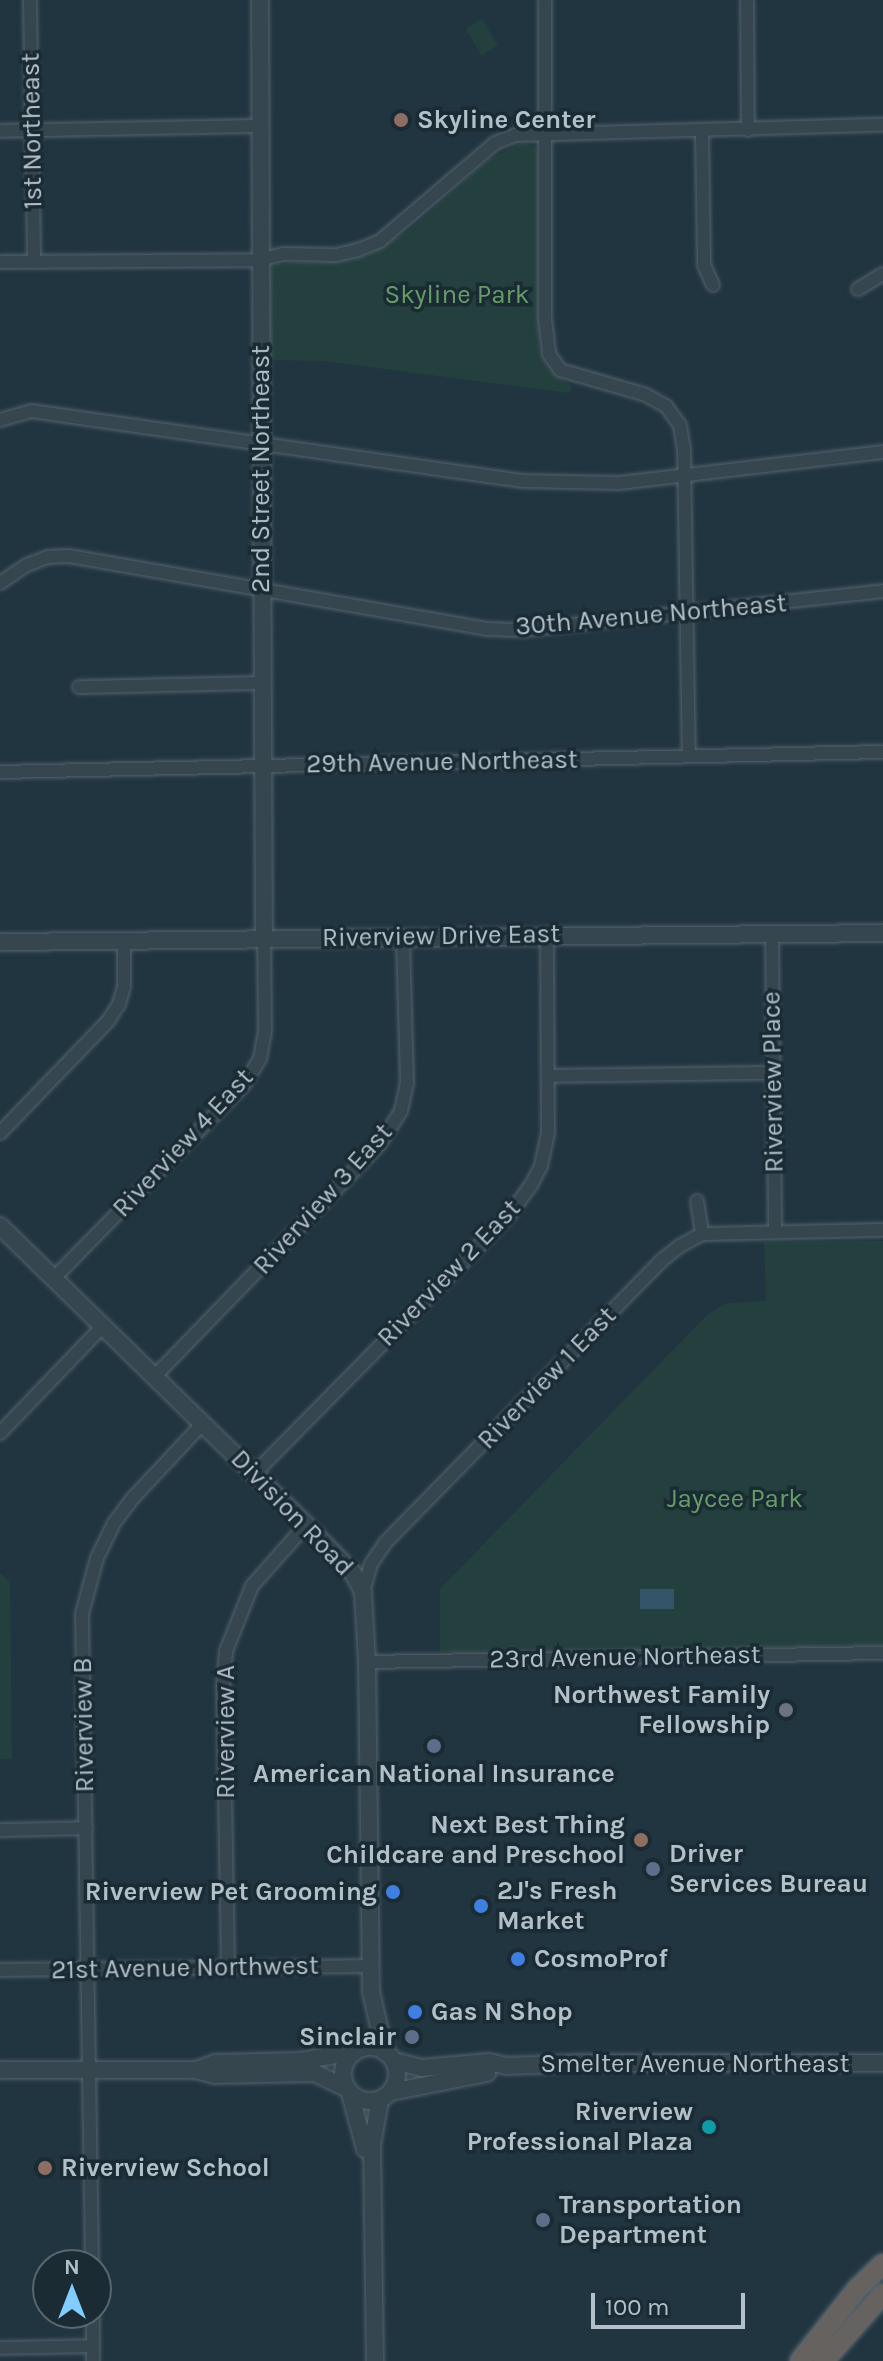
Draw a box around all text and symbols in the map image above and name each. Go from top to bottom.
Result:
street label: 1st Northeast [15,53,49,209]
place label: Skyline Center [417,104,596,136]
marker: Skyline Center [392,111,410,129]
park label: Skyline Park [384,279,530,311]
street label: 2nd Street Northeast [245,345,277,593]
street label: 30th Avenue Northeast [514,588,788,642]
street label: 29th Avenue Northeast [306,744,578,780]
street label: Riverview Drive East [322,918,560,954]
street label: Riverview Place [756,991,790,1173]
street label: Riverview 4 East [106,1062,260,1224]
street label: Riverview 3 East [247,1117,399,1281]
street label: Riverview 2 East [371,1193,527,1353]
street label: Riverview 1 East [471,1300,623,1456]
street label: Division Road [224,1444,360,1582]
park label: Jaycee Park [667,1483,803,1515]
street label: 23rd Avenue Northeast [489,1639,761,1675]
street label: Riverview B [67,1657,101,1793]
street label: Riverview A [210,1665,242,1799]
place label: Northwest Family Fellowship [553,1679,770,1740]
marker: Northwest Family Fellowship [777,1701,795,1719]
marker: American National Insurance [425,1737,443,1755]
place label: American National Insurance [253,1758,615,1790]
place label: Next Best Thing Childcare and Preschool [326,1809,625,1870]
marker: Next Best Thing Childcare and Preschool [632,1831,650,1849]
place label: Driver Services Bureau [669,1838,868,1900]
marker: Driver Services Bureau [644,1860,662,1878]
place label: 2J's Fresh Market [497,1875,617,1936]
place label: Riverview Pet Grooming [85,1876,377,1908]
marker: Riverview Pet Grooming [384,1883,402,1901]
marker: 2J's Fresh Market [472,1897,490,1915]
place label: CosmoProf [534,1943,668,1975]
street label: 21st Avenue Northwest [51,1950,319,1986]
marker: CosmoProf [509,1950,527,1968]
place label: Gas N Shop [431,1996,573,2028]
marker: Gas N Shop [406,2003,424,2021]
place label: Sinclair [299,2021,396,2053]
marker: Sinclair [403,2028,421,2046]
street label: Smelter Avenue Northeast [540,2048,850,2080]
place label: Riverview Professional Plaza [467,2096,693,2158]
marker: Riverview Professional Plaza [700,2118,718,2136]
place label: Riverview School [61,2152,270,2184]
marker: Riverview School [36,2159,54,2177]
place label: Transportation Department [559,2189,742,2250]
marker: Transportation Department [534,2211,552,2229]
north arrow [32,2249,112,2329]
text: N [64,2254,80,2280]
scale bar [595,2277,749,2327]
text: 100 m [605,2293,670,2321]

